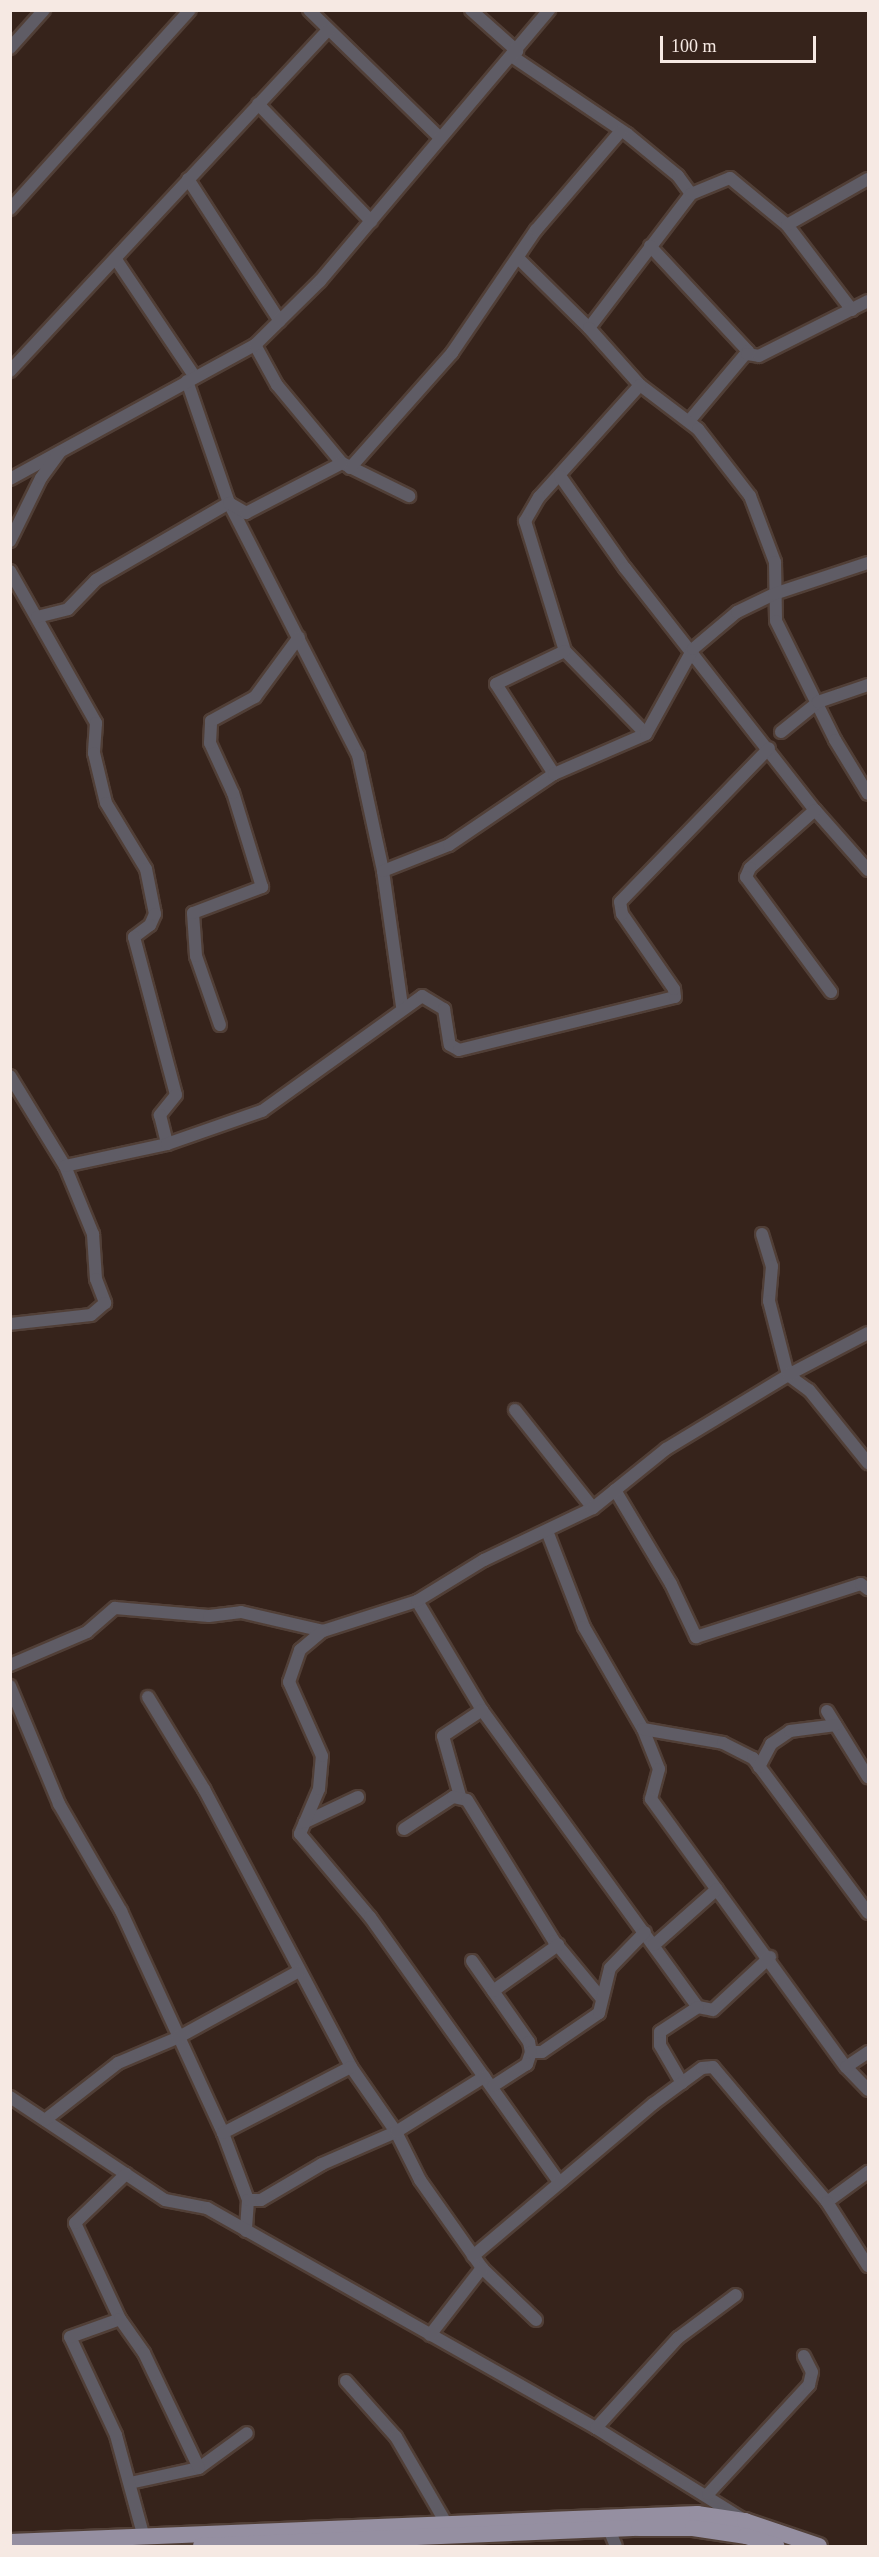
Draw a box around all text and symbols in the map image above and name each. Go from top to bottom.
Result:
scale bar [663,24,819,62]
text: 100 m [671,36,717,56]

